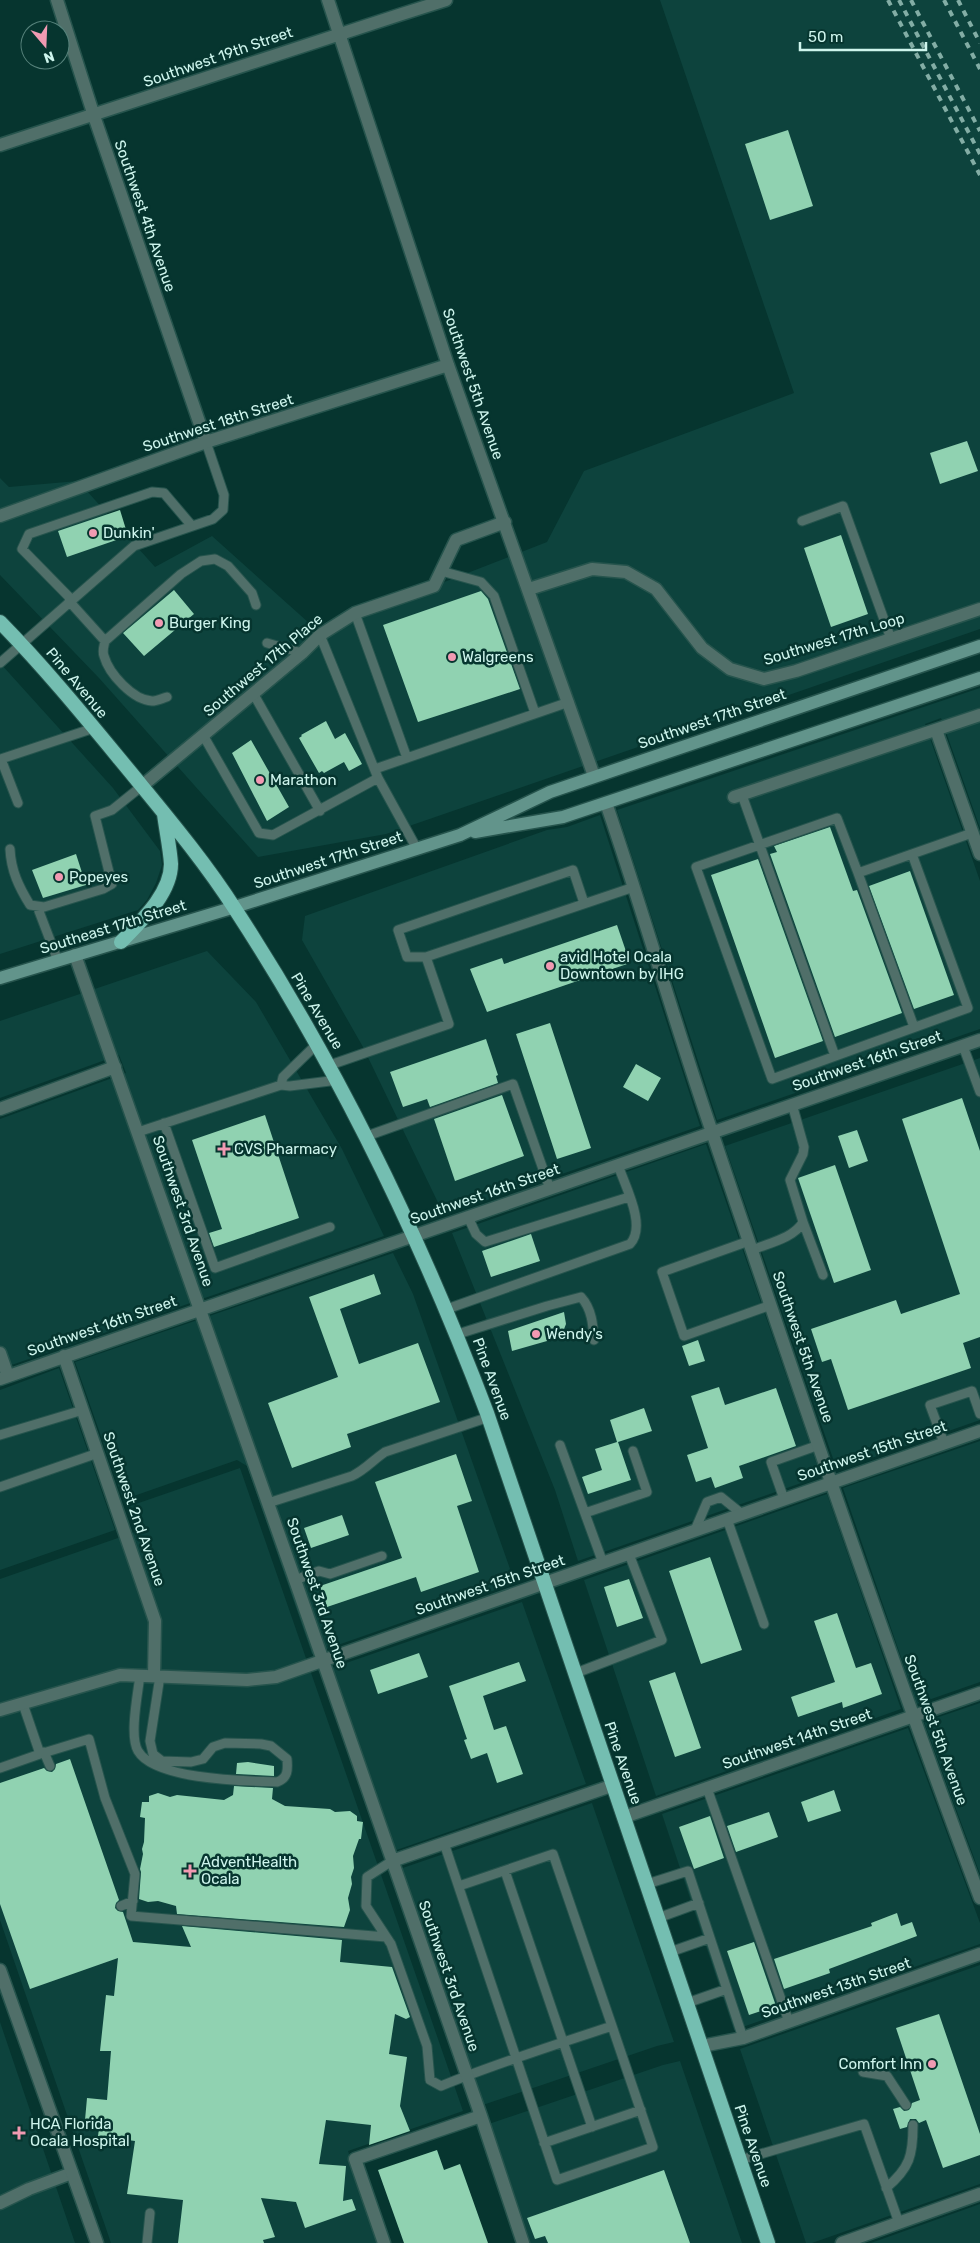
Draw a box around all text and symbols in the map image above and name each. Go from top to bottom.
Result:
north arrow [20,20,70,70]
scale bar [800,20,926,52]
street label: Southwest 19th Street [141,23,295,91]
text: 50 m [808,28,843,46]
text: N [42,47,57,66]
street label: Southwest 4th Avenue [111,138,179,294]
street label: Southwest 5th Avenue [439,306,507,462]
street label: Southwest 18th Street [140,390,296,456]
place label: Dunkin' [103,524,155,542]
marker: Dunkin' [87,527,99,539]
street label: Southwest 17th Loop [761,609,907,669]
street label: Southwest 17th Place [200,610,326,720]
place label: Burger King [169,614,251,632]
marker: Burger King [153,617,165,629]
street label: Pine Avenue [42,644,112,722]
place label: Walgreens [462,648,534,666]
marker: Walgreens [446,651,458,663]
street label: Southwest 17th Street [636,685,789,753]
place label: Marathon [270,771,337,789]
marker: Marathon [254,774,266,786]
street label: Southwest 17th Street [251,827,405,893]
place label: Popeyes [69,868,129,886]
marker: Popeyes [53,871,65,883]
street label: Southeast 17th Street [38,896,188,958]
place label: avid Hotel Ocala Downtown by IHG [560,948,684,983]
marker: avid Hotel Ocala Downtown by IHG [544,960,556,972]
street label: Pine Avenue [287,969,347,1053]
street label: Southwest 16th Street [790,1027,944,1095]
street label: Southwest 3rd Avenue [149,1133,217,1289]
place label: CVS Pharmacy [234,1140,337,1158]
marker: CVS Pharmacy [218,1143,230,1155]
street label: Southwest 16th Street [408,1160,562,1228]
street label: Southwest 5th Avenue [769,1269,837,1425]
street label: Southwest 16th Street [25,1292,179,1360]
place label: Wendy's [546,1325,603,1343]
marker: Wendy's [530,1328,542,1340]
street label: Pine Avenue [469,1335,515,1423]
street label: Southwest 15th Street [795,1417,949,1485]
street label: Southwest 2nd Avenue [99,1430,169,1588]
street label: Southwest 3rd Avenue [283,1515,351,1671]
street label: Southwest 15th Street [413,1551,567,1619]
street label: Southwest 5th Avenue [900,1652,972,1808]
street label: Southwest 14th Street [720,1705,874,1773]
street label: Pine Avenue [600,1719,646,1807]
place label: AdventHealth Ocala [201,1853,297,1888]
marker: AdventHealth Ocala [183,1864,197,1878]
street label: Southwest 3rd Avenue [415,1898,483,2054]
street label: Southwest 13th Street [759,1954,913,2022]
place label: Comfort Inn [838,2055,922,2073]
marker: Comfort Inn [926,2058,938,2070]
street label: Pine Avenue [730,2102,776,2190]
place label: HCA Florida Ocala Hospital [30,2115,130,2150]
marker: HCA Florida Ocala Hospital [12,2126,26,2140]

